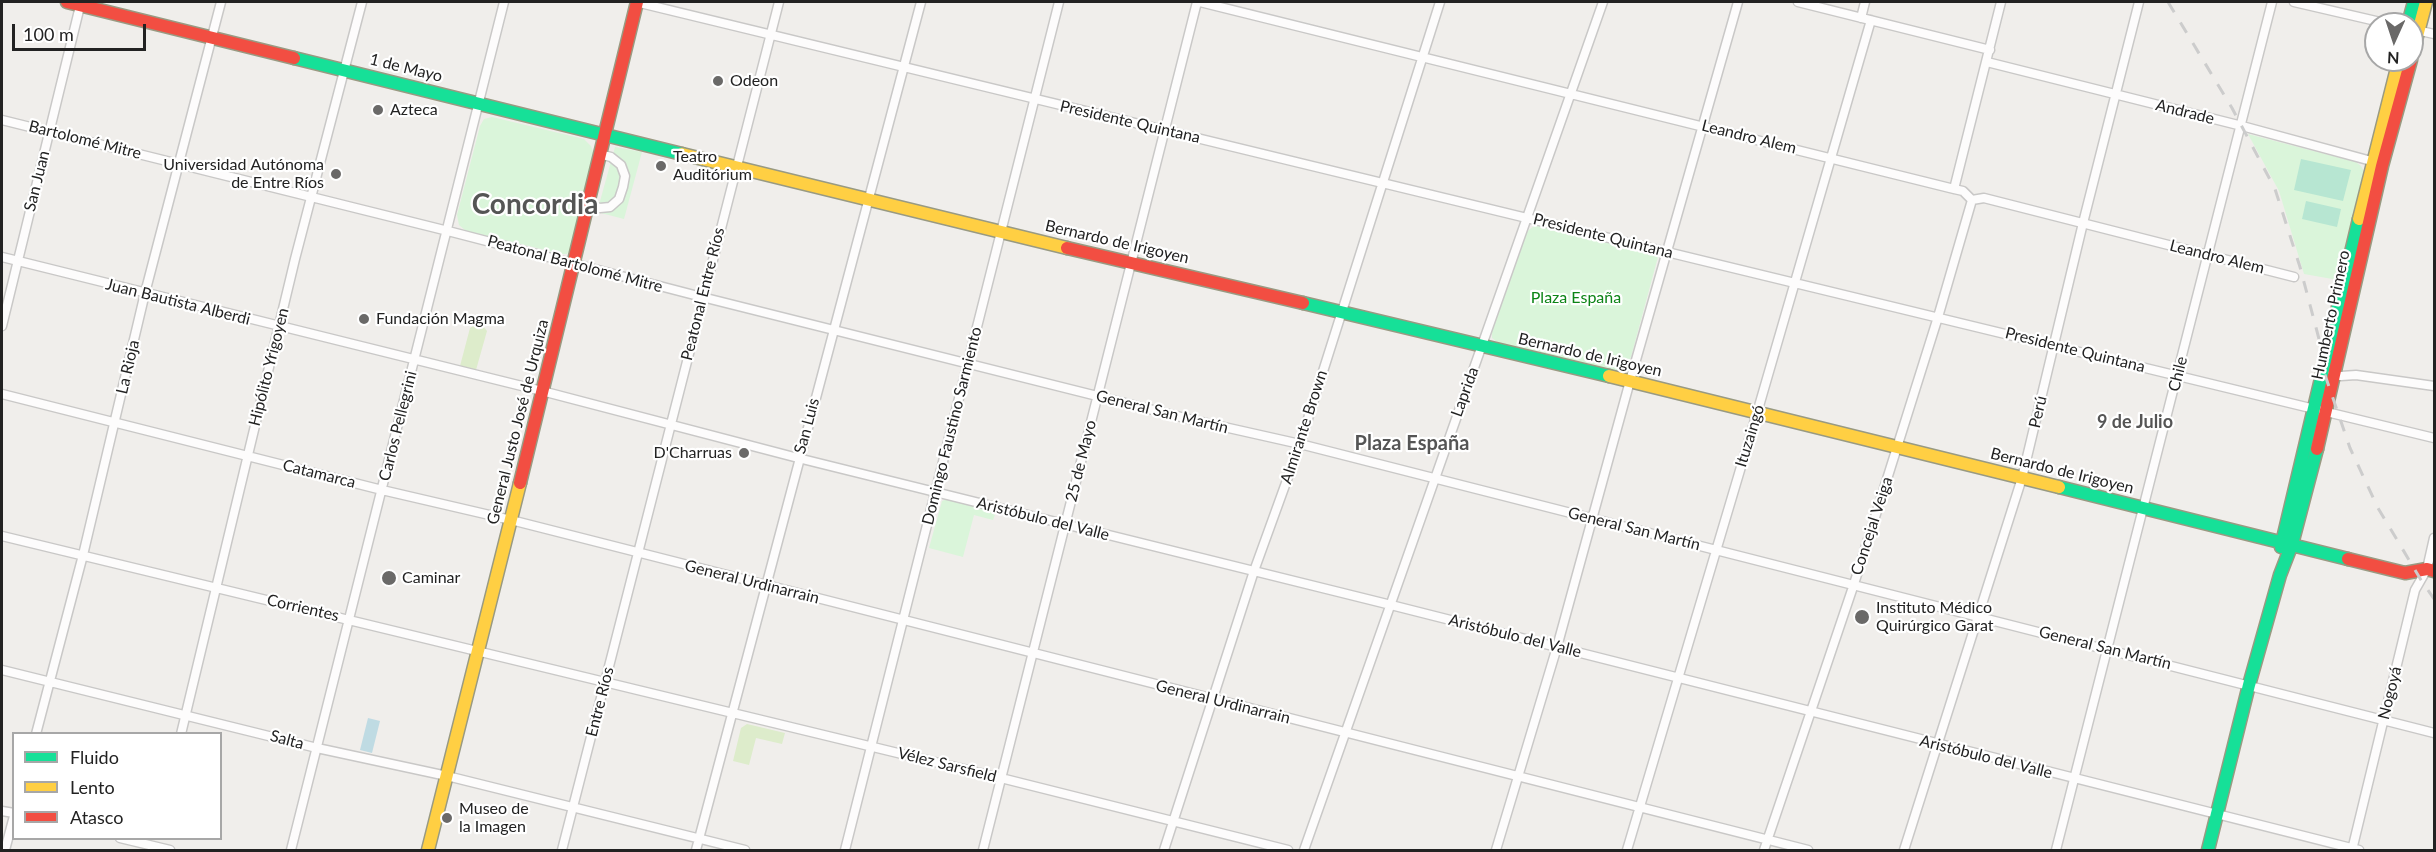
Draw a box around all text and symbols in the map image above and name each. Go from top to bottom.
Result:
scale bar [15,12,148,50]
north arrow [2364,12,2424,72]
text: 100 m [23,23,74,45]
text: N [2386,49,2400,68]
street label: 1 de Mayo [368,50,444,86]
place label: Odeon [730,71,778,91]
marker: Odeon [711,74,725,88]
street label: Andrade [2154,95,2216,129]
street label: Presidente Quintana [1058,97,1202,147]
place label: Azteca [390,100,438,120]
marker: Azteca [371,103,385,117]
street label: Leandro Alem [1700,116,1798,158]
street label: Bartolomé Mitre [27,117,143,163]
place label: Teatro Auditórium [673,147,752,185]
street label: San Juan [20,149,54,213]
place label: Universidad Autónoma de Entre Ríos [163,155,324,193]
marker: Teatro Auditórium [654,159,668,173]
marker: Universidad Autónoma de Entre Ríos [329,167,343,181]
district label: Concordia [472,188,598,222]
street label: Presidente Quintana [1531,209,1675,263]
street label: Bernardo de Irigoyen [1043,216,1191,268]
street label: Peatonal Entre Ríos [677,226,729,362]
street label: Peatonal Bartolomé Mitre [485,231,665,297]
street label: Leandro Alem [2168,236,2266,278]
street label: Humberto Primero [2308,249,2354,381]
street label: Juan Bautista Alberdi [104,275,252,329]
park label: Plaza España [1531,288,1621,308]
street label: Hipólito Yrigoyen [245,306,293,428]
place label: Fundación Magma [376,309,505,329]
marker: Fundación Magma [357,312,371,326]
street label: General Justo José de Urquiza [483,317,553,527]
street label: Presidente Quintana [2003,323,2147,377]
street label: Domingo Faustino Sarmiento [918,325,986,527]
street label: Bernardo de Irigoyen [1516,329,1664,381]
street label: La Rioja [112,338,144,396]
street label: Chile [2164,354,2192,394]
street label: Laprida [1447,364,1483,420]
street label: Almirante Brown [1277,368,1331,486]
street label: Carlos Pellegrini [375,369,421,483]
street label: General San Martín [1094,386,1230,438]
street label: Perú [2025,394,2051,430]
street label: San Luis [790,396,824,456]
street label: Ituzaingó [1731,403,1769,469]
district label: 9 de Julio [2097,411,2173,433]
street label: 25 de Mayo [1062,418,1100,504]
district label: Plaza España [1355,432,1469,456]
place label: D'Charruas [654,443,732,463]
street label: Bernardo de Irigoyen [1988,444,2136,498]
marker: D'Charruas [737,446,751,460]
street label: Catamarca [281,456,357,492]
street label: Concejal Veiga [1847,474,1897,578]
street label: Aristóbulo del Valle [975,493,1111,545]
street label: General San Martín [1566,503,1702,555]
street label: General Urdinarrain [683,556,821,608]
place label: Caminar [402,568,460,588]
marker: Caminar [380,569,398,587]
street label: Corrientes [265,590,341,626]
place label: Instituto Médico Quirúrgico Garat [1876,598,1994,636]
marker: Instituto Médico Quirúrgico Garat [1853,608,1871,626]
street label: Aristóbulo del Valle [1447,610,1583,662]
street label: General San Martín [2037,622,2173,674]
street label: Nogoyá [2374,664,2406,722]
street label: Entre Ríos [582,665,618,739]
street label: General Urdinarrain [1154,676,1292,728]
street label: Salta [268,726,306,754]
street label: Aristóbulo del Valle [1918,731,2054,783]
legend [12,732,222,840]
street label: Vélez Sarsfield [896,743,998,787]
text: Fluido [70,746,119,768]
text: Lento [70,776,115,798]
place label: Museo de la Imagen [459,799,529,837]
text: Atasco [70,806,123,828]
marker: Museo de la Imagen [440,811,454,825]

